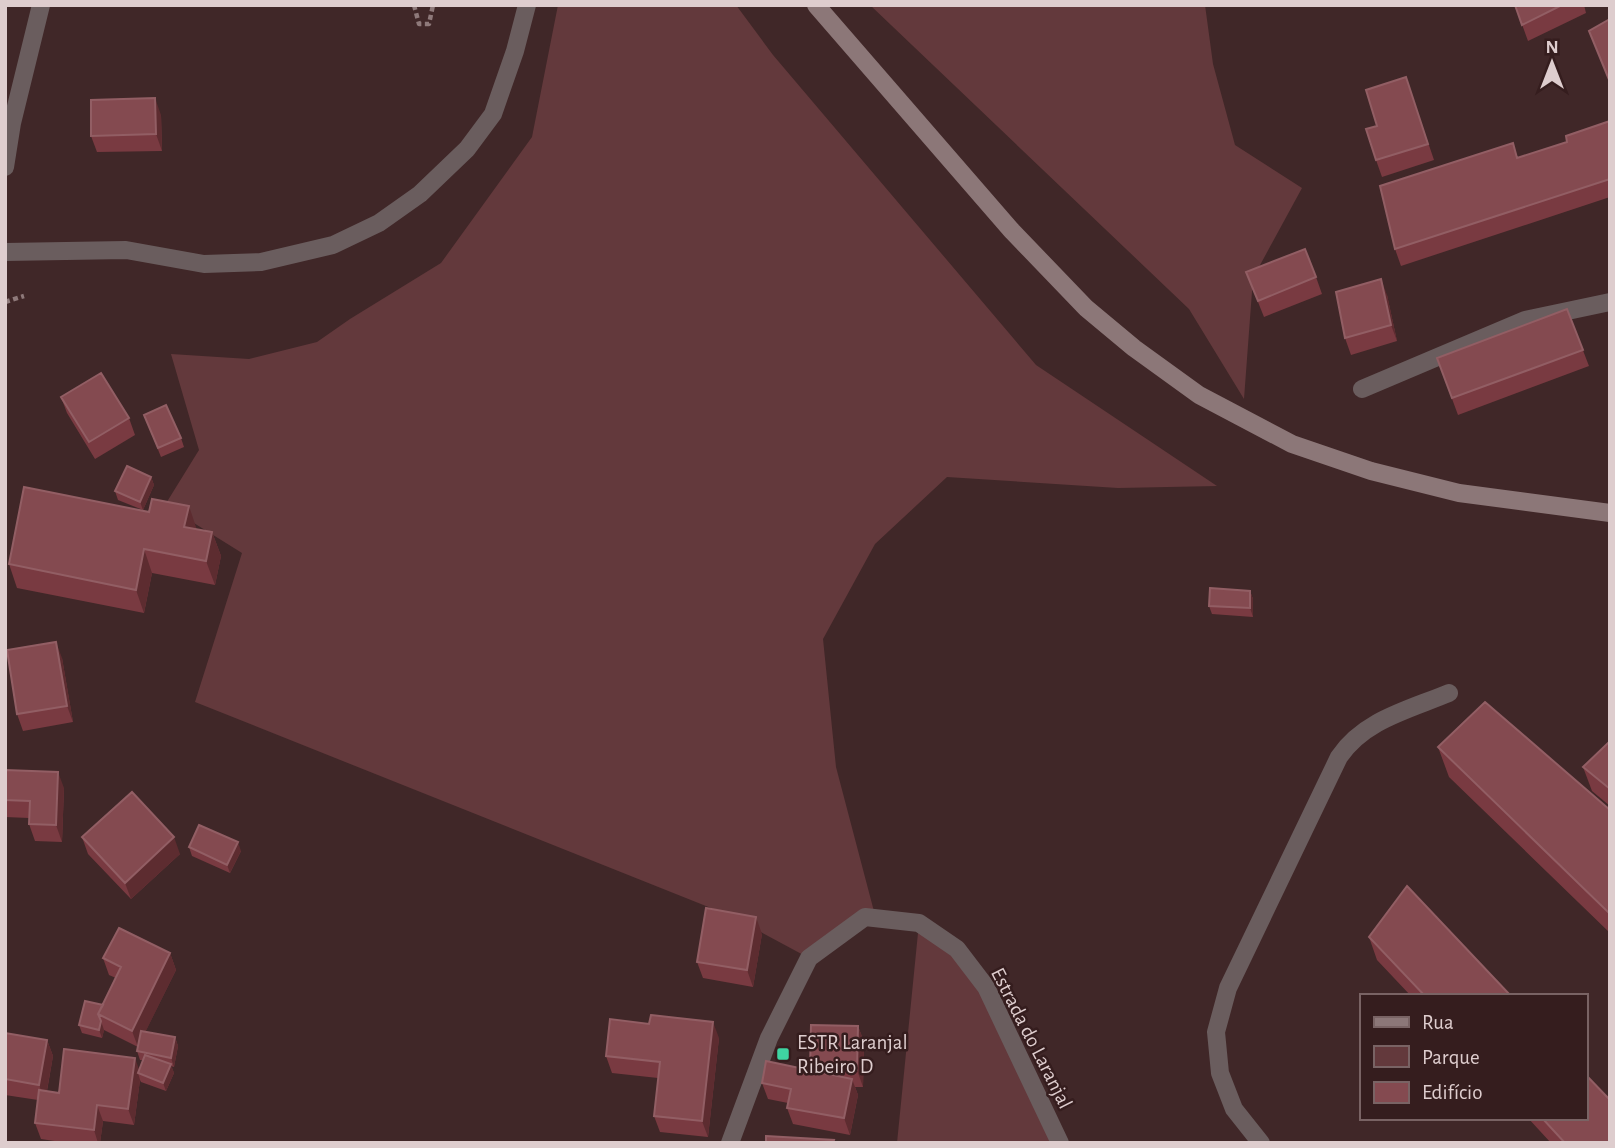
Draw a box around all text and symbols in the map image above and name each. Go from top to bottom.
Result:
north arrow [1517,28,1587,98]
text: N [1545,38,1559,57]
street label: Estrada do Laranjal [987,964,1076,1112]
legend [1360,994,1587,1120]
text: Rua [1422,1012,1454,1033]
place label: ESTR Laranjal Ribeiro D [797,1032,908,1077]
marker: ESTR Laranjal Ribeiro D [775,1046,791,1062]
text: Parque [1422,1047,1480,1068]
text: Edifício [1422,1082,1482,1103]

